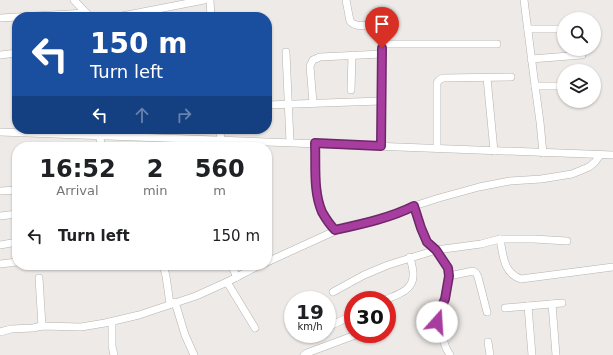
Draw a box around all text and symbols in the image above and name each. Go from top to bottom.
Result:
pin [365,7.0,399,48]
map controls [557,12,601,108]
button: search [557,12,601,56]
icon: arrive [371,13,393,35]
text: 150 m [90,27,187,60]
icon: left [24,28,76,80]
text: Turn left [90,61,163,82]
button: layers [557,64,601,108]
icon: left [89,104,111,126]
icon: ahead [131,104,153,126]
icon: right [173,104,195,126]
text: 16:52 [39,155,116,183]
text: 2 [147,155,163,183]
text: 560 [195,155,245,183]
text: Arrival [56,183,99,198]
text: min [143,183,167,198]
text: m [213,183,226,198]
icon: left [24,225,46,247]
text: Turn left [58,227,130,245]
text: 150 m [212,227,260,245]
speed limit sign: 30 [344,291,396,343]
text: 19 [296,300,324,324]
position arrow [416,301,458,343]
text: km/h [297,321,323,332]

